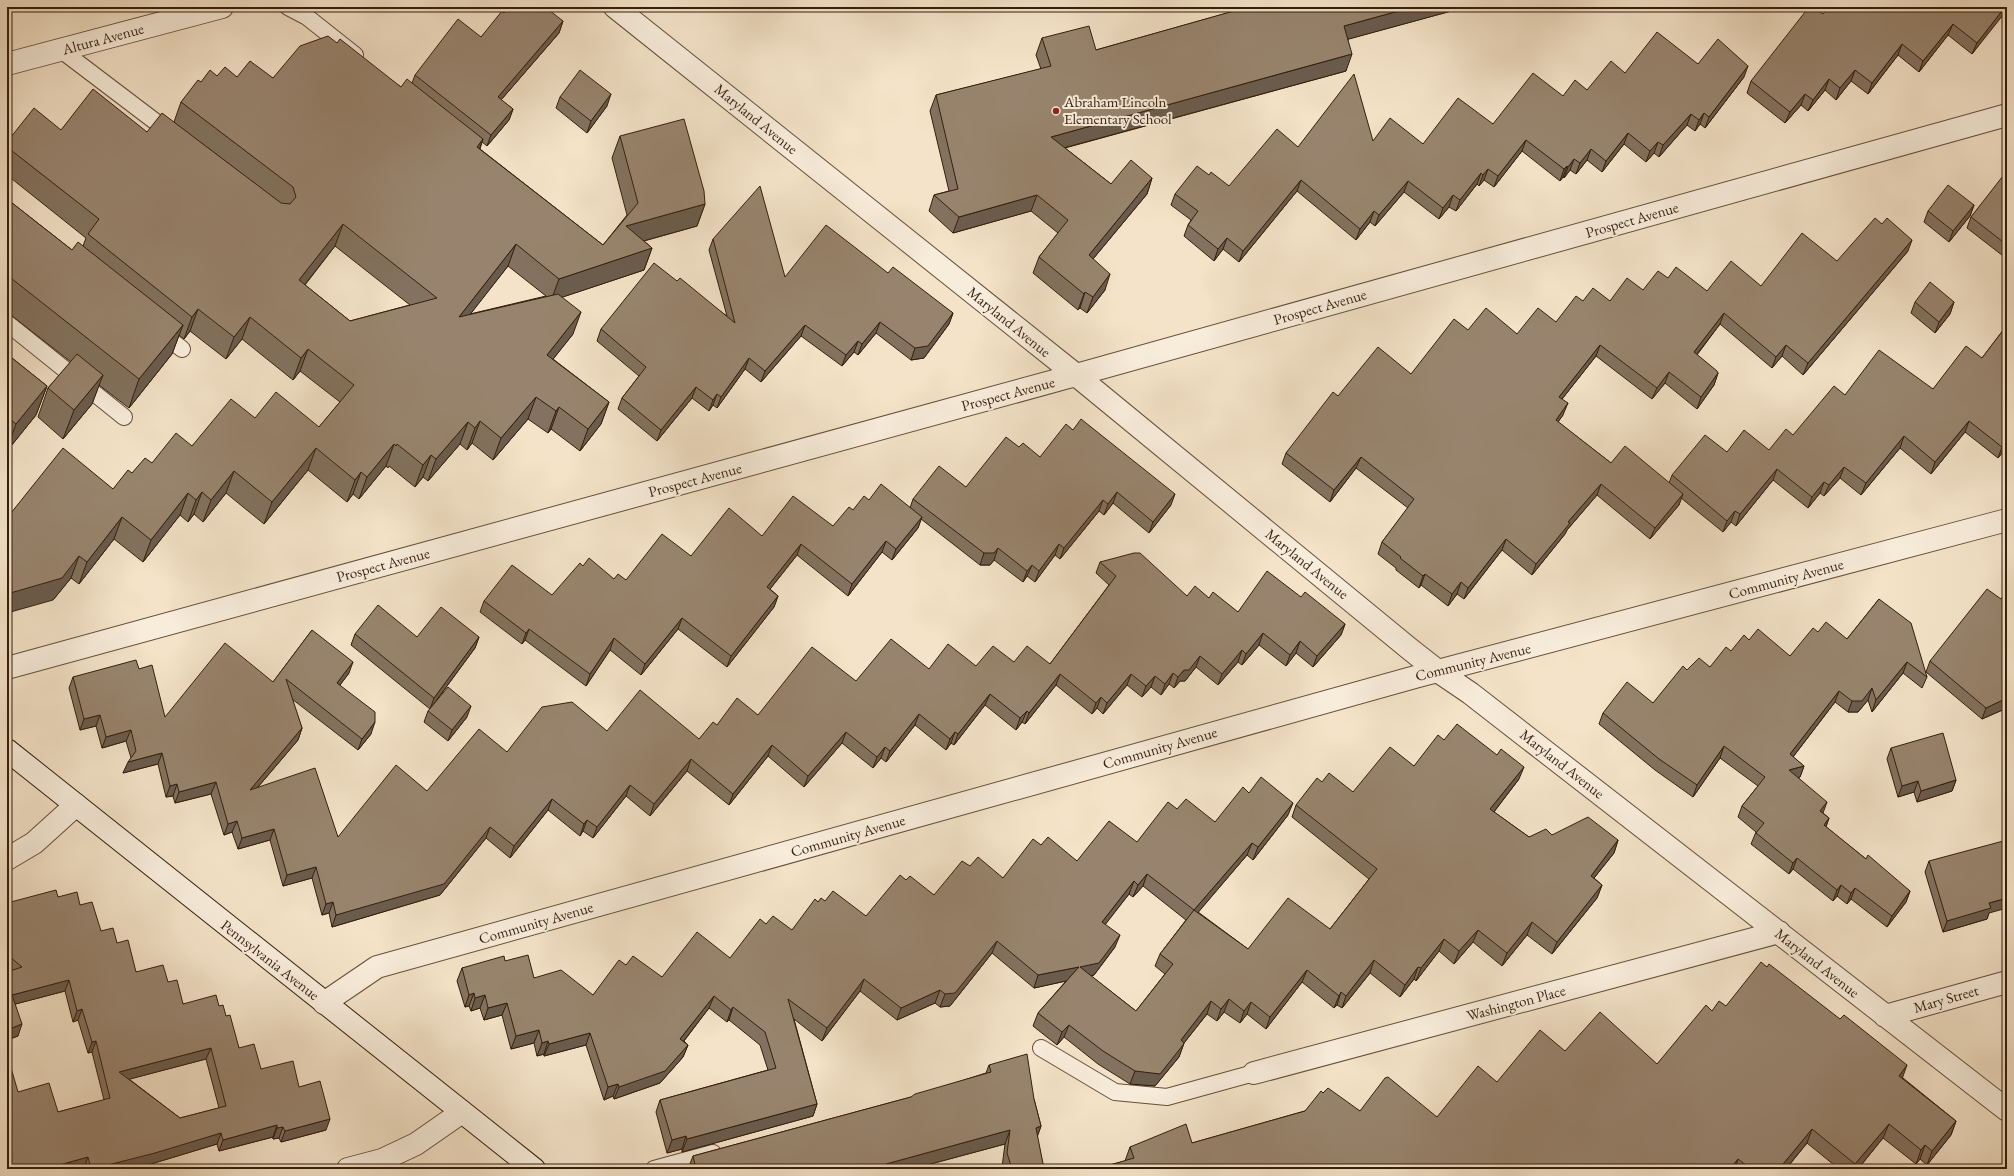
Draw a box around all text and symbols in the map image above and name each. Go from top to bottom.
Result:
street label: Altura Avenue [59,18,146,59]
street label: Maryland Avenue [711,79,802,158]
place label: Abraham Lincoln Elementary School [1063,92,1172,128]
marker: Abraham Lincoln Elementary School [1051,106,1061,116]
street label: Prospect Avenue [1583,197,1681,242]
street label: Maryland Avenue [964,282,1055,361]
street label: Prospect Avenue [1271,284,1369,329]
street label: Prospect Avenue [959,372,1057,415]
street label: Prospect Avenue [646,458,744,501]
street label: Maryland Avenue [1262,524,1353,603]
street label: Prospect Avenue [334,543,432,586]
street label: Community Avenue [1726,554,1846,603]
street label: Community Avenue [1413,638,1533,685]
street label: Community Avenue [1100,722,1219,773]
street label: Maryland Avenue [1516,725,1608,803]
street label: Community Avenue [788,810,907,861]
street label: Community Avenue [476,897,595,948]
street label: Pennsylvania Avenue [217,915,324,1004]
street label: Maryland Avenue [1771,924,1863,1002]
street label: Washington Place [1464,980,1567,1025]
street label: Mary Street [1911,980,1981,1017]

